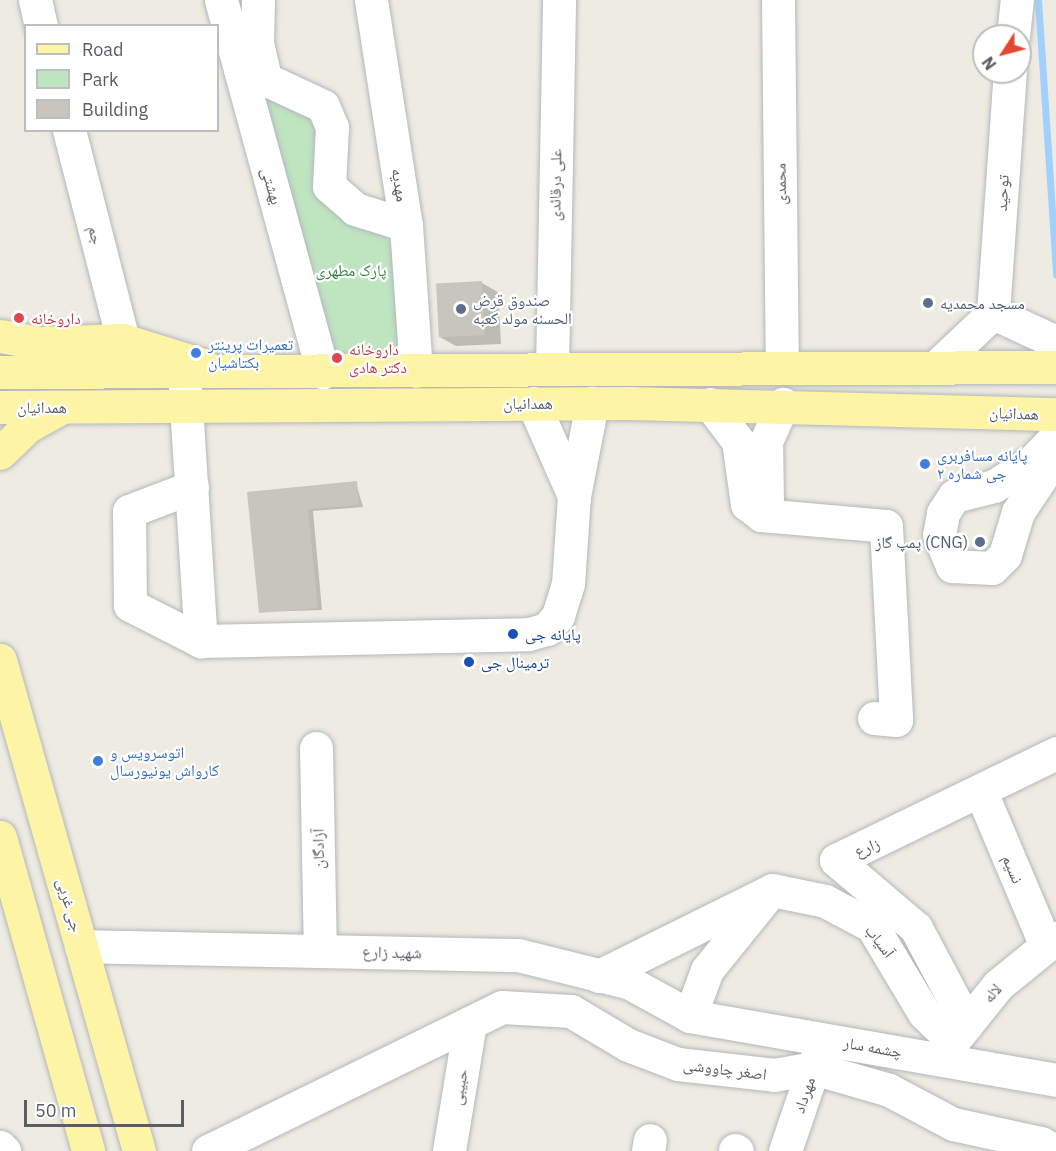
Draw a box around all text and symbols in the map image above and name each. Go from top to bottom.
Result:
legend [24,24,219,132]
north arrow [972,24,1032,84]
text: Road [82,38,123,61]
text: N [978,53,1001,74]
text: Park [82,68,118,91]
text: Building [82,98,148,121]
street label: علی درقائدی [545,149,565,221]
street label: محمدی [770,163,790,205]
street label: بهشتی [258,165,286,207]
street label: مهدیه [388,167,412,203]
street label: توحید [991,174,1013,212]
street label: جم [84,224,108,246]
park label: پارک مطهری [316,260,386,280]
place label: صندوق قرض الحسنه مولد کعبه [473,290,572,328]
place label: مسجد محمدیه [940,293,1025,313]
marker: مسجد محمدیه [921,296,935,310]
marker: صندوق قرض الحسنه مولد کعبه [454,302,468,316]
place label: داروخانه [31,308,81,328]
marker: داروخانه [12,311,26,325]
place label: تعمیرات پرینتر بکتاشیان [208,334,293,372]
place label: داروخانه دکتر هادی [349,339,407,377]
marker: تعمیرات پرینتر بکتاشیان [189,346,203,360]
marker: داروخانه دکتر هادی [330,351,344,365]
street label: همدانیان [503,393,553,413]
street label: همدانیان [17,397,67,417]
street label: همدانیان [989,403,1039,423]
place label: پایانه مسافربری جی شماره ۲ [937,445,1027,483]
marker: پایانه مسافربری جی شماره ۲ [918,457,932,471]
place label: پمپ گاز (CNG) [875,532,968,552]
marker: پمپ گاز (CNG) [973,535,987,549]
place label: پایانه جی [525,624,581,644]
marker: پایانه جی [506,627,520,641]
place label: ترمینال جی [481,652,549,672]
marker: ترمینال جی [462,655,476,669]
place label: اتوسرویس و کارواش یونیورسال [110,742,219,780]
marker: اتوسرویس و کارواش یونیورسال [91,754,105,768]
street label: آزادگان [308,829,328,869]
street label: زارع [852,833,882,861]
street label: نسیم [998,852,1028,886]
street label: جی غربی [53,876,87,934]
street label: آسیاب [861,921,899,961]
street label: شهید زارع [362,942,422,962]
street label: لاله [979,980,1005,1006]
street label: چشمه سار [842,1032,904,1062]
street label: اصغر چاووشی [682,1054,768,1084]
street label: حبیبی [446,1067,472,1107]
street label: مهرداد [789,1074,819,1116]
scale bar [27,1088,188,1126]
text: 50 m [35,1099,77,1122]

